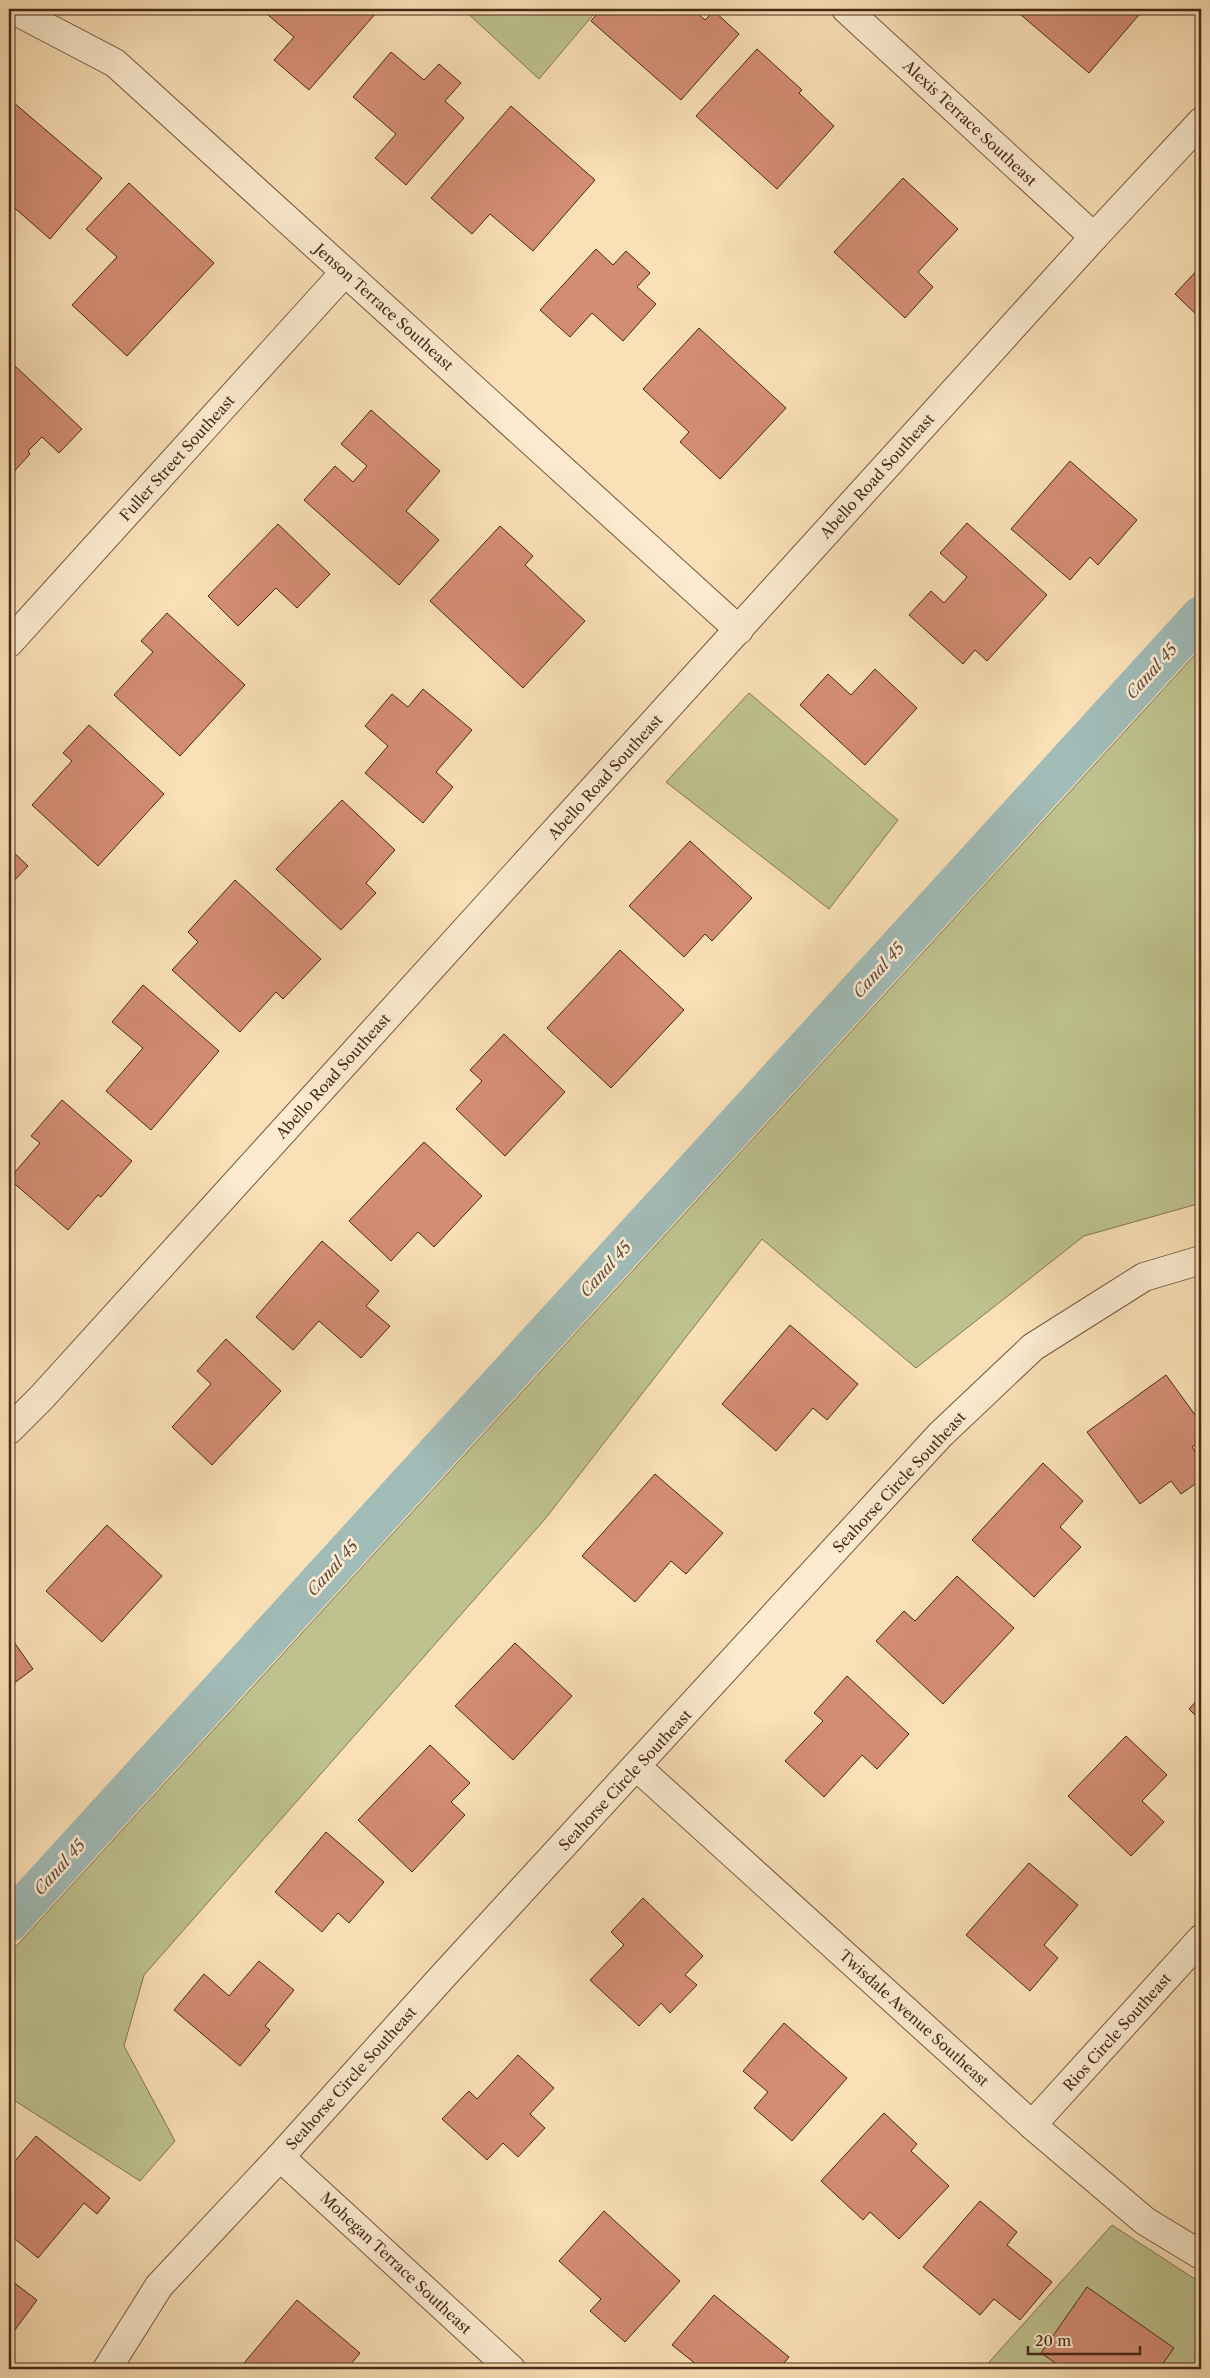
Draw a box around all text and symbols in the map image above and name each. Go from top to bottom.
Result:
street label: Alexis Terrace Southeast [898,55,1041,190]
street label: Jenson Terrace Southeast [309,238,458,375]
street label: Fuller Street Southeast [115,391,239,525]
street label: Abello Road Southeast [815,409,939,543]
water label: Canal 45 [1121,639,1181,703]
street label: Abello Road Southeast [543,710,667,844]
water label: Canal 45 [848,938,908,1002]
street label: Abello Road Southeast [271,1009,395,1143]
water label: Canal 45 [575,1237,635,1301]
street label: Seahorse Circle Southeast [829,1407,970,1557]
water label: Canal 45 [302,1536,362,1600]
street label: Seahorse Circle Southeast [555,1705,696,1855]
water label: Canal 45 [29,1835,89,1899]
street label: Twisdale Avenue Southeast [835,1946,993,2091]
street label: Rios Circle Southeast [1059,1968,1176,2095]
street label: Seahorse Circle Southeast [282,2002,421,2154]
street label: Mohegan Terrace Southeast [317,2188,476,2339]
scale bar [1028,2323,1140,2355]
text: 20 m [1035,2331,1071,2350]

